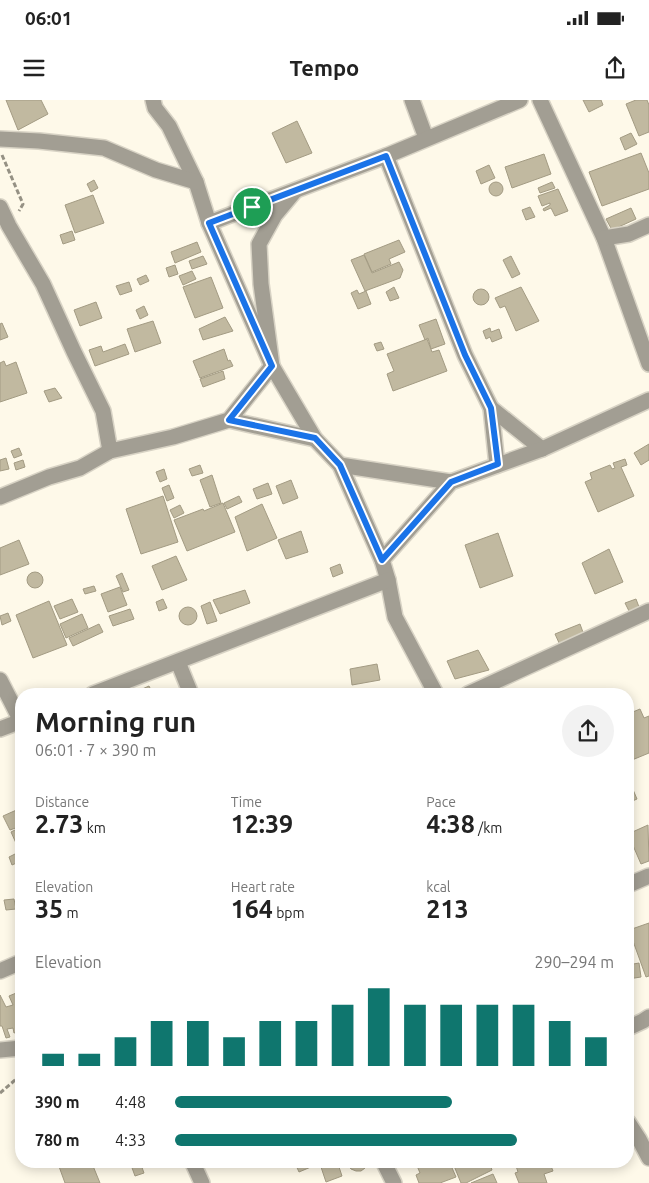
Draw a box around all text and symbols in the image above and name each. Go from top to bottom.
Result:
text: 06:01 [25,7,73,29]
icon: menu [20,54,48,82]
icon: share [601,54,629,82]
text: Tempo [290,55,359,80]
pin [231,186,273,228]
icon: arrive [238,193,266,221]
button: share [562,705,614,757]
text: Morning run [35,706,196,737]
text: 06:01 · 7 × 390 m [35,741,156,759]
text: Distance [35,794,89,810]
text: Time [231,794,262,810]
text: Pace [426,794,456,810]
text: 2.73 [35,810,83,838]
text: 12:39 [231,810,293,838]
text: 4:38 [426,810,475,838]
text: km [83,820,106,836]
text: /km [475,820,502,836]
text: Elevation [35,879,93,895]
text: Heart rate [231,879,295,895]
text: kcal [426,879,451,895]
text: 35 [35,895,63,923]
text: 164 [231,895,273,923]
text: 213 [426,895,469,923]
text: m [63,905,79,921]
text: bpm [273,905,305,921]
text: Elevation [35,953,102,971]
text: 290–294 m [534,953,614,971]
text: 390 m [35,1093,80,1111]
text: 4:48 [115,1093,146,1111]
text: 780 m [35,1131,80,1149]
text: 4:33 [115,1131,146,1149]

